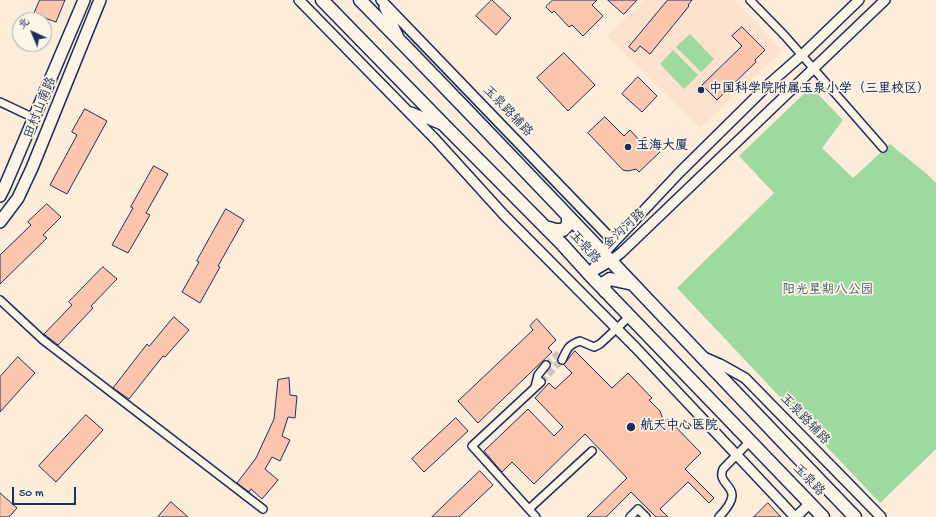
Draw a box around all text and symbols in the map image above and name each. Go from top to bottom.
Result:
north arrow [12,12,52,52]
text: 北 [16,16,32,32]
street label: 田村山南路 [22,75,60,141]
place label: 中国科学院附属玉泉小学（三里校区） [709,82,930,98]
street label: 玉泉路辅路 [479,83,535,141]
marker: 中国科学院附属玉泉小学（三里校区） [696,85,706,95]
place label: 玉海大厦 [636,139,688,155]
marker: 玉海大厦 [623,142,633,152]
street label: 金沟河路 [601,207,649,253]
street label: 玉泉路 [565,228,603,268]
park label: 阳光星期八公园 [783,283,873,299]
street label: 玉泉路辅路 [776,391,832,449]
place label: 航天中心医院 [640,419,718,435]
marker: 航天中心医院 [625,421,637,433]
street label: 玉泉路 [789,462,827,500]
scale bar [14,479,78,505]
text: 50 m [19,487,44,501]

